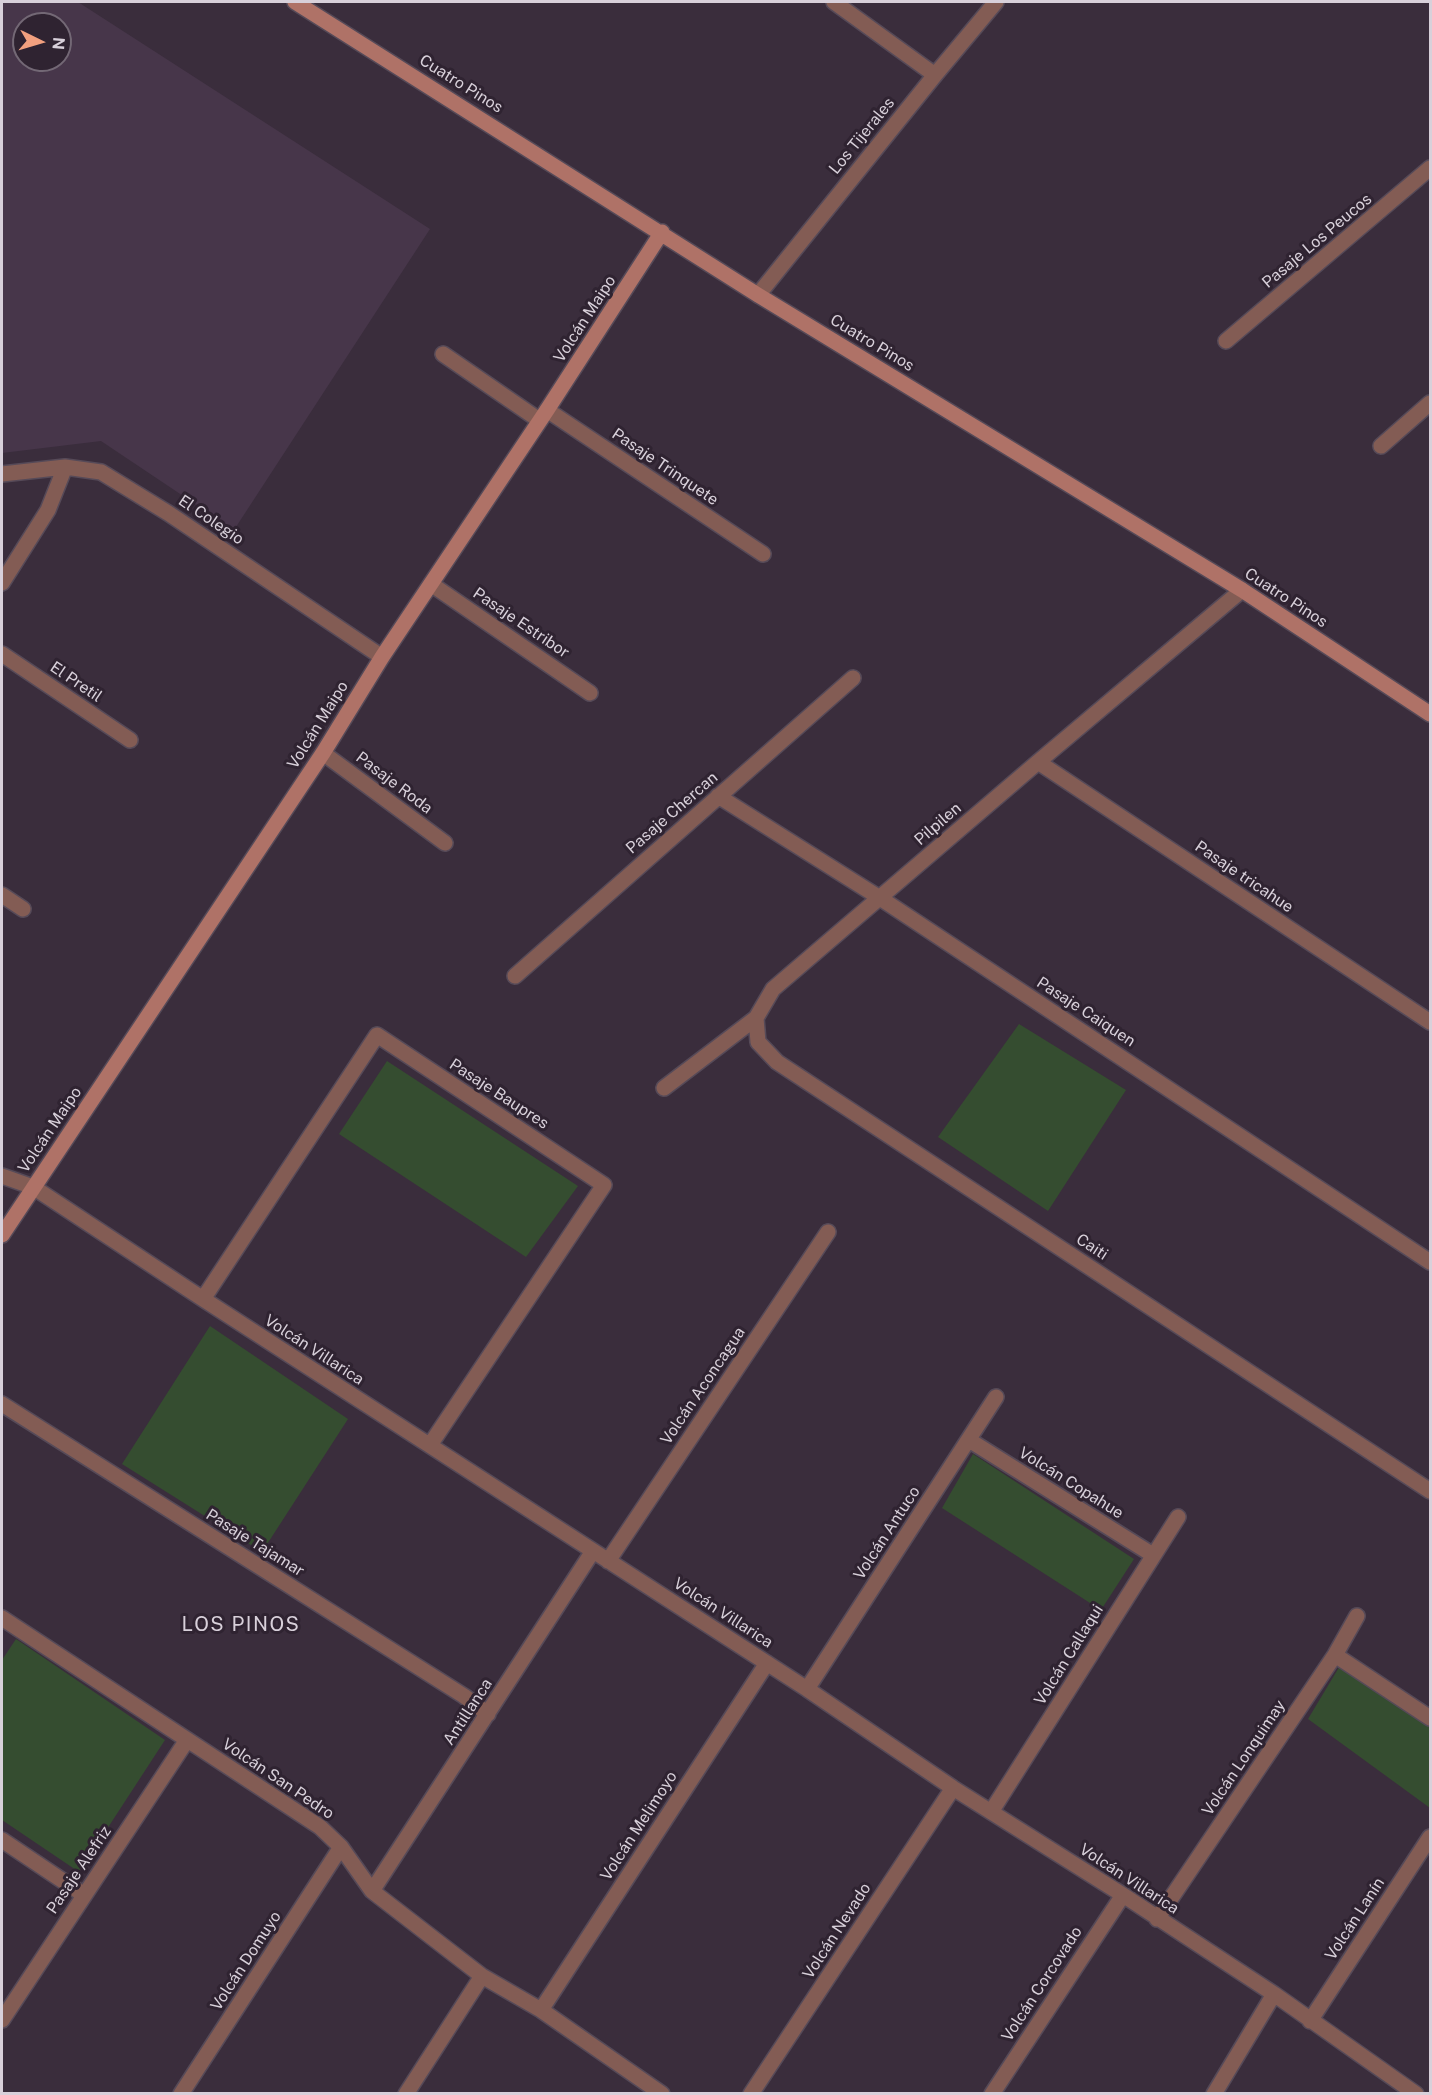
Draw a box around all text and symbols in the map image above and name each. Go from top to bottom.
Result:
north arrow [12,12,72,72]
text: N [48,36,68,50]
street label: Cuatro Pinos [416,51,506,117]
street label: Los Tijerales [825,94,899,178]
street label: Pasaje Los Peucos [1258,190,1376,292]
street label: Volcán Maipo [550,272,620,366]
street label: Cuatro Pinos [826,310,918,376]
street label: Pasaje Trinquete [608,424,722,510]
street label: El Colegio [175,491,247,549]
street label: Cuatro Pinos [1241,564,1331,632]
street label: Pasaje Estribor [469,584,573,662]
street label: El Pretil [46,658,106,706]
street label: Volcán Maipo [283,678,353,772]
street label: Pasaje Roda [352,748,436,818]
street label: Pasaje Chercan [622,768,722,858]
street label: Pilpilen [911,799,965,849]
street label: Pasaje tricahue [1191,837,1297,917]
street label: Pasaje Caiquen [1033,973,1139,1051]
street label: Pasaje Baupres [446,1055,552,1133]
street label: Volcán Maipo [14,1083,86,1177]
street label: Caiti [1073,1230,1111,1264]
street label: Volcán Villarica [261,1311,367,1389]
street label: Volcán Aconcagua [657,1324,749,1448]
street label: Volcán Copahue [1015,1443,1127,1523]
street label: Volcán Antuco [850,1483,924,1583]
street label: Pasaje Tajamar [202,1505,308,1581]
street label: Volcán Villarica [670,1574,776,1652]
street label: Volcán Callaqui [1030,1601,1108,1709]
district label: LOS PINOS [181,1613,301,1637]
street label: Antillanca [439,1675,497,1749]
street label: Volcán Lonquimay [1198,1697,1290,1819]
street label: Volcán San Pedro [218,1735,338,1823]
street label: Volcán Melimoyo [597,1768,681,1884]
street label: Pasaje Alefriz [43,1822,115,1918]
street label: Volcán Villarica [1076,1840,1182,1918]
street label: Volcán Lanín [1321,1874,1389,1964]
street label: Volcán Nevado [799,1880,875,1982]
street label: Volcán Domuyo [207,1908,285,2014]
street label: Volcán Corcovado [998,1923,1086,2045]

